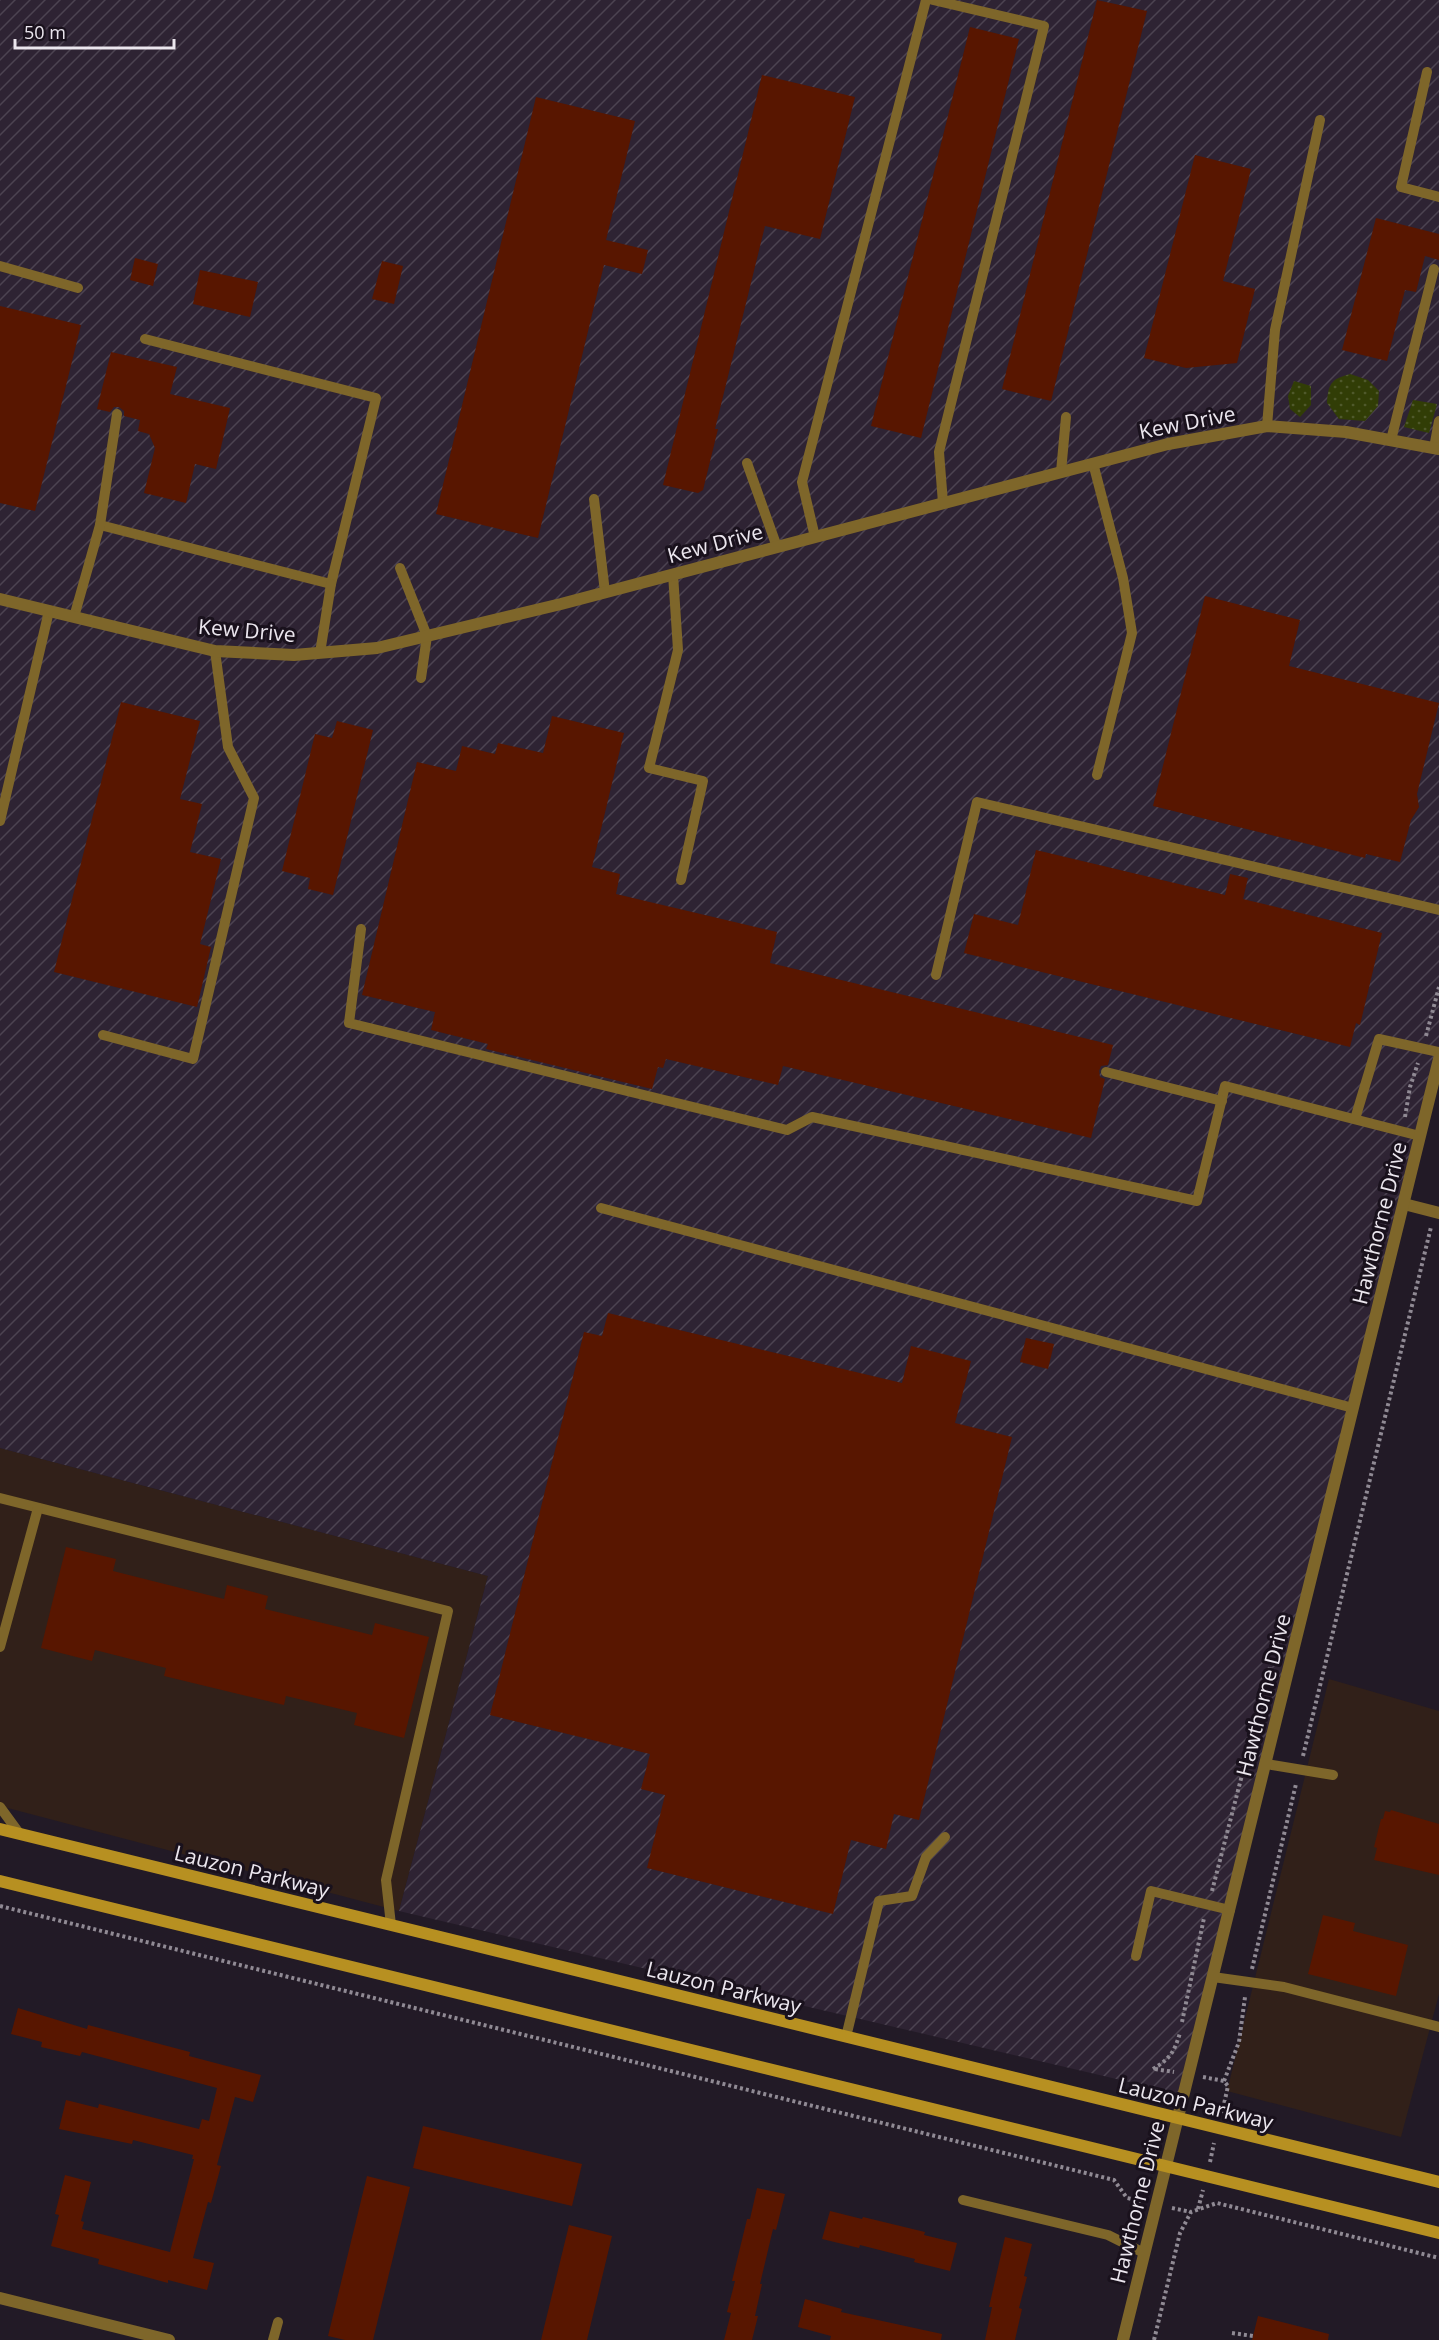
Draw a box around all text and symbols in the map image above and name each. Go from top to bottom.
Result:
scale bar [15,12,174,50]
text: 50 m [24,20,66,44]
street label: Kew Drive [1136,399,1238,445]
street label: Kew Drive [664,517,766,569]
street label: Kew Drive [197,612,297,648]
street label: Hawthorne Drive [1345,1139,1413,1307]
street label: Hawthorne Drive [1229,1611,1297,1779]
street label: Lauzon Parkway [172,1838,333,1904]
street label: Lauzon Parkway [644,1954,805,2020]
street label: Lauzon Parkway [1116,2070,1277,2136]
street label: Hawthorne Drive [1103,2118,1171,2286]

